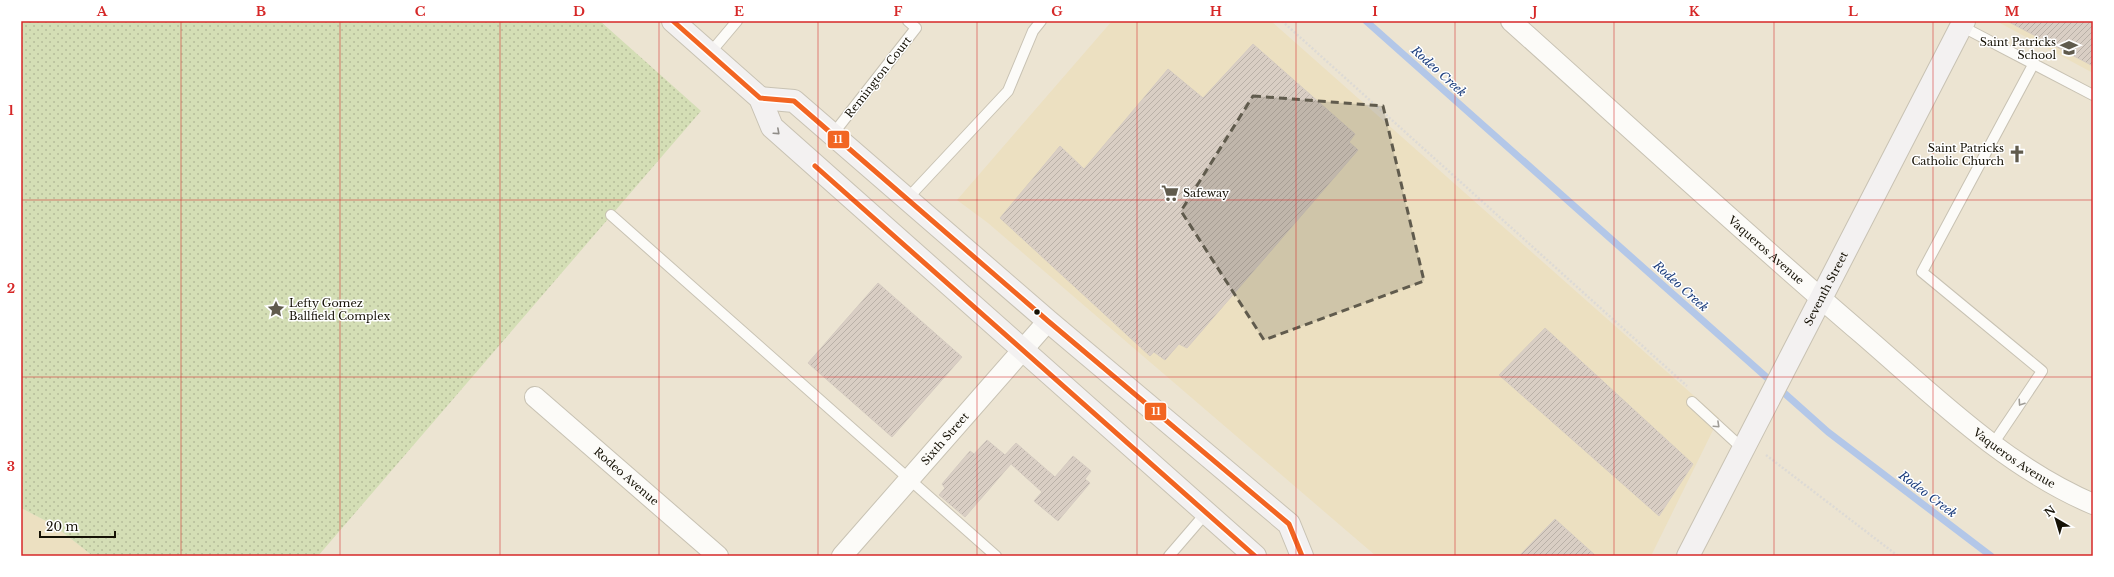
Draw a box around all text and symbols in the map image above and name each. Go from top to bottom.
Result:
text: A [96,3,108,20]
text: B [256,3,266,20]
text: C [415,3,426,20]
text: D [573,3,585,20]
text: E [734,3,744,20]
text: F [894,3,903,20]
text: G [1051,3,1063,20]
text: H [1210,3,1222,20]
text: I [1372,3,1378,20]
text: J [1529,3,1538,20]
text: K [1689,3,1700,20]
text: L [1848,3,1858,20]
text: M [2005,3,2020,20]
street label: Remington Court [842,33,915,121]
place label: Saint Patricks School [1980,35,2056,62]
school or university icon: Saint Patricks School [2059,38,2079,58]
water label: Rodeo Creek [1408,42,1469,100]
text: 1 [8,102,14,119]
one-way arrow [772,128,780,135]
line badge: 11 [827,130,850,149]
text: 11 [833,132,843,146]
place label: Saint Patricks Catholic Church [1911,141,2004,168]
church icon: Saint Patricks Catholic Church [2007,144,2027,164]
supermarket icon: Safeway [1160,183,1180,203]
place label: Safeway [1183,186,1229,200]
street label: Vaqueros Avenue [1725,212,1807,287]
street label: Seventh Street [1801,248,1851,328]
water label: Rodeo Creek [1650,257,1711,315]
text: 2 [7,280,15,297]
place label: Lefty Gomez Ballfield Complex [289,296,390,323]
place icon: Lefty Gomez Ballfield Complex [266,299,286,319]
unlabelled marker [1032,307,1042,317]
one-way arrow [2018,399,2025,406]
line badge: 11 [1144,402,1167,421]
text: 11 [1151,404,1161,418]
street label: Sixth Street [918,409,972,468]
one-way arrow [1712,420,1720,428]
street label: Vaqueros Avenue [1970,425,2058,491]
street label: Rodeo Avenue [591,444,662,508]
text: 3 [7,458,15,475]
water label: Rodeo Creek [1895,467,1960,521]
north arrow [2036,499,2076,539]
text: N [2041,502,2059,520]
scale bar [40,513,115,539]
text: 20 m [46,519,78,534]

